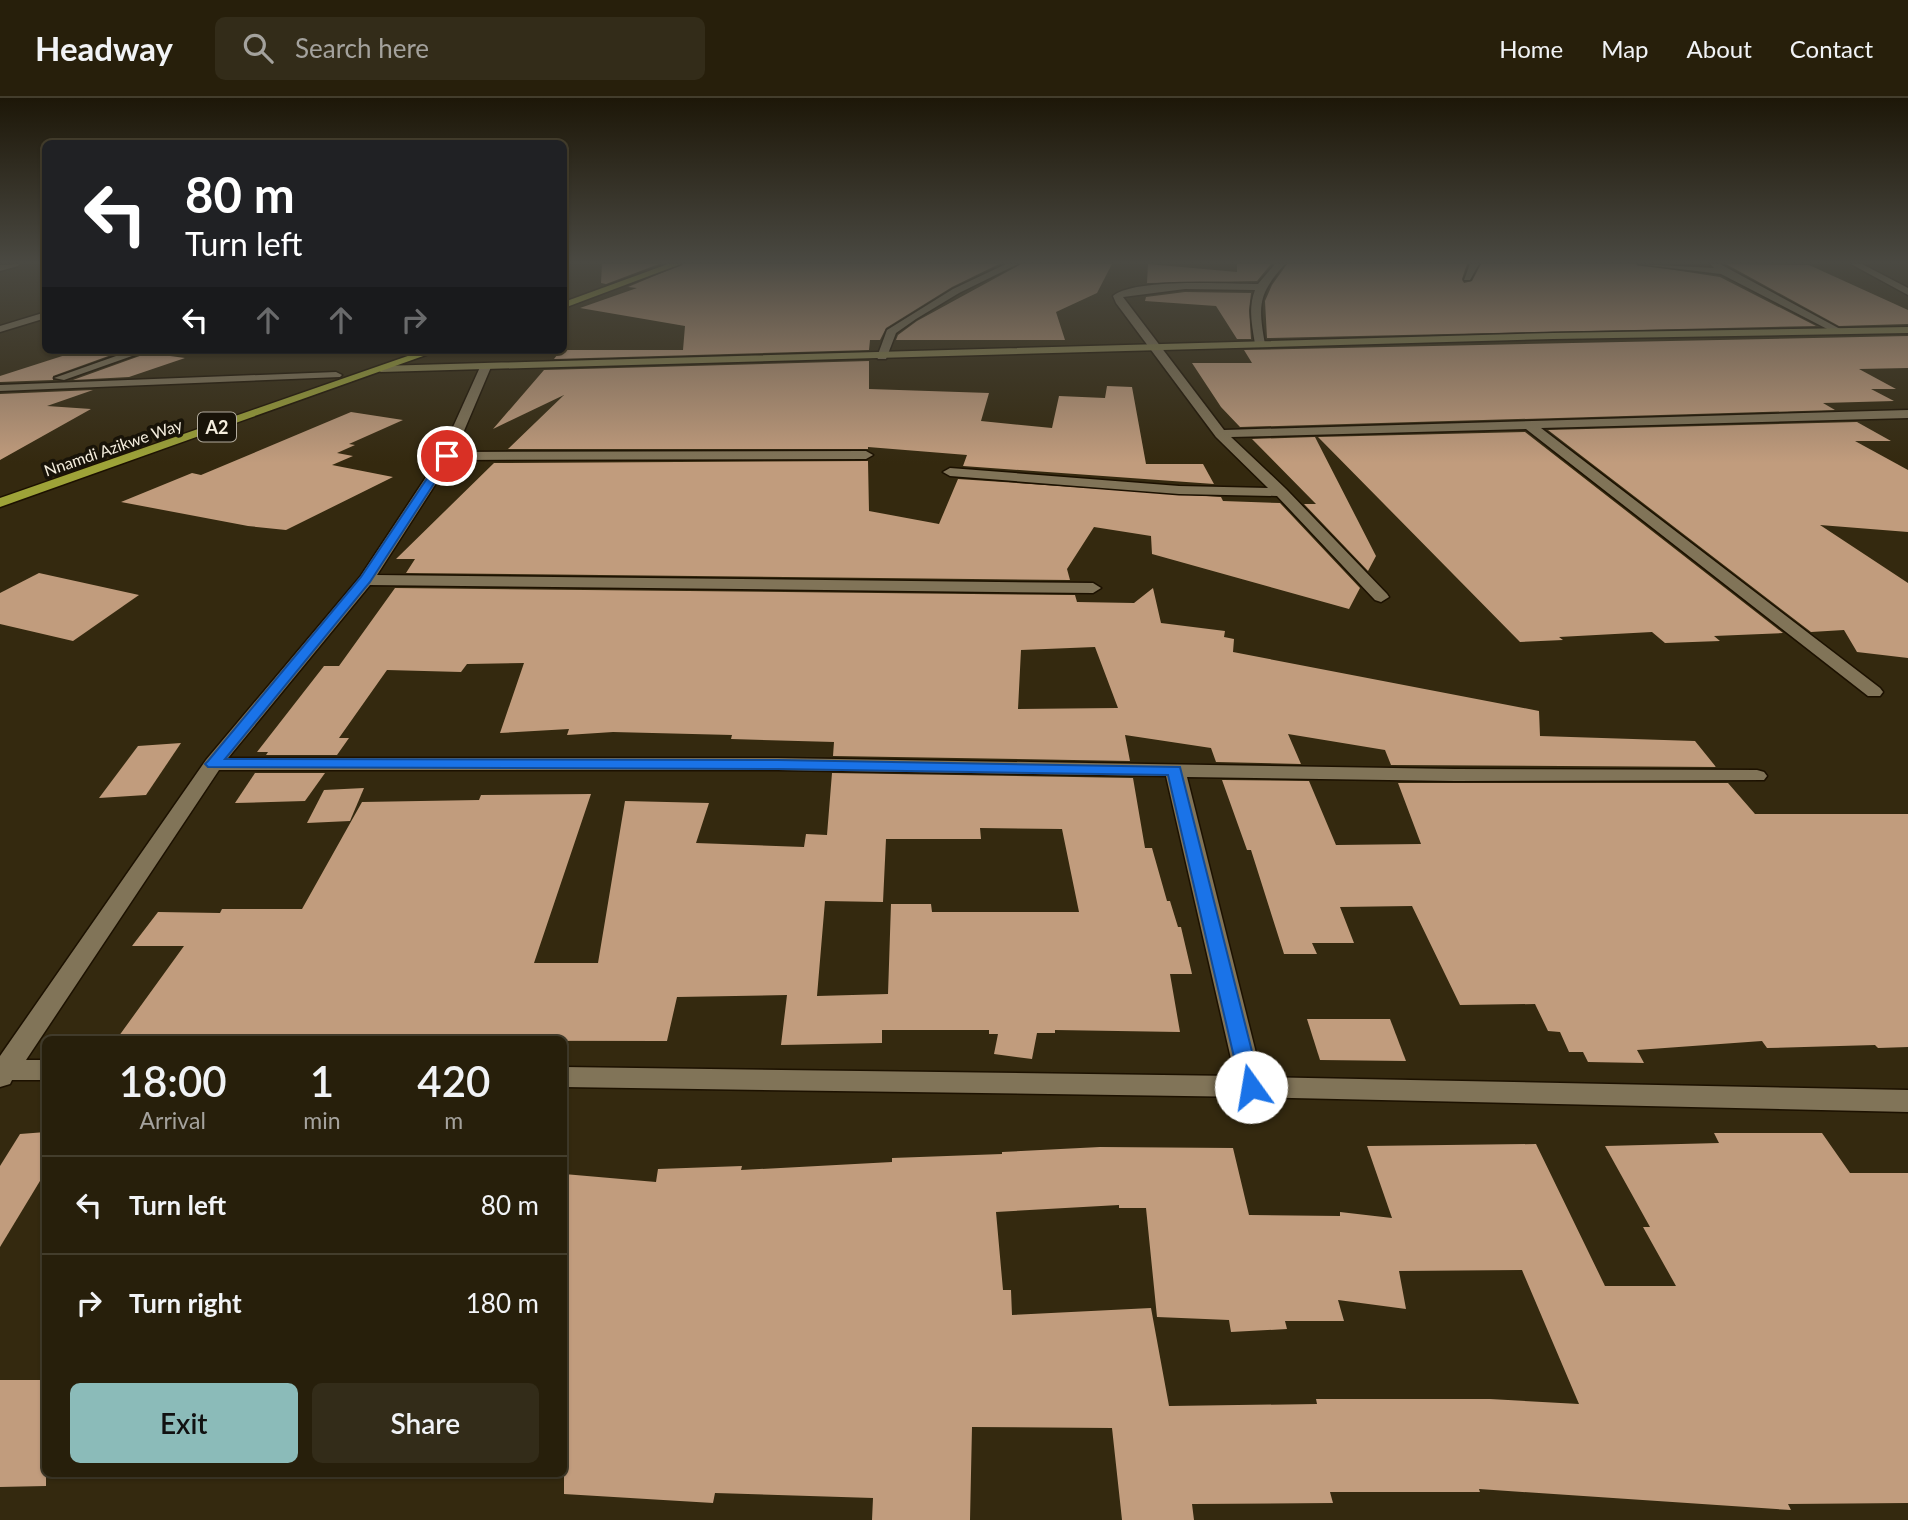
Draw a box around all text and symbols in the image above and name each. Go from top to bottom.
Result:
search box [215,17,705,80]
text: Headway [35,28,173,68]
icon: search [239,29,277,67]
text: Search here [295,32,429,64]
text: Home [1499,34,1563,63]
text: Map [1601,34,1649,63]
text: About [1687,34,1752,63]
text: Contact [1790,34,1873,63]
text: 80 m [185,165,295,223]
icon: left [70,168,161,259]
text: Turn left [185,224,302,263]
icon: left [176,301,214,339]
icon: ahead [249,301,287,339]
icon: ahead [322,301,360,339]
icon: right [395,301,433,339]
road number: A2 [198,412,236,442]
street label: Nnamdi Azikwe Way [41,414,185,480]
pin [417,426,477,486]
icon: arrive [428,437,466,475]
position arrow [1214,1050,1288,1124]
text: 18:00 [119,1056,227,1106]
text: 1 [310,1056,334,1106]
text: 420 [417,1056,490,1106]
text: Arrival [140,1106,206,1134]
text: min [303,1106,341,1134]
text: m [444,1106,463,1134]
icon: left [70,1186,108,1224]
text: Turn left [129,1189,226,1221]
text: 80 m [481,1189,539,1221]
icon: right [70,1284,108,1322]
text: Turn right [129,1287,242,1319]
text: 180 m [466,1287,539,1319]
button: Exit [70,1383,298,1463]
button: Share [312,1383,539,1463]

